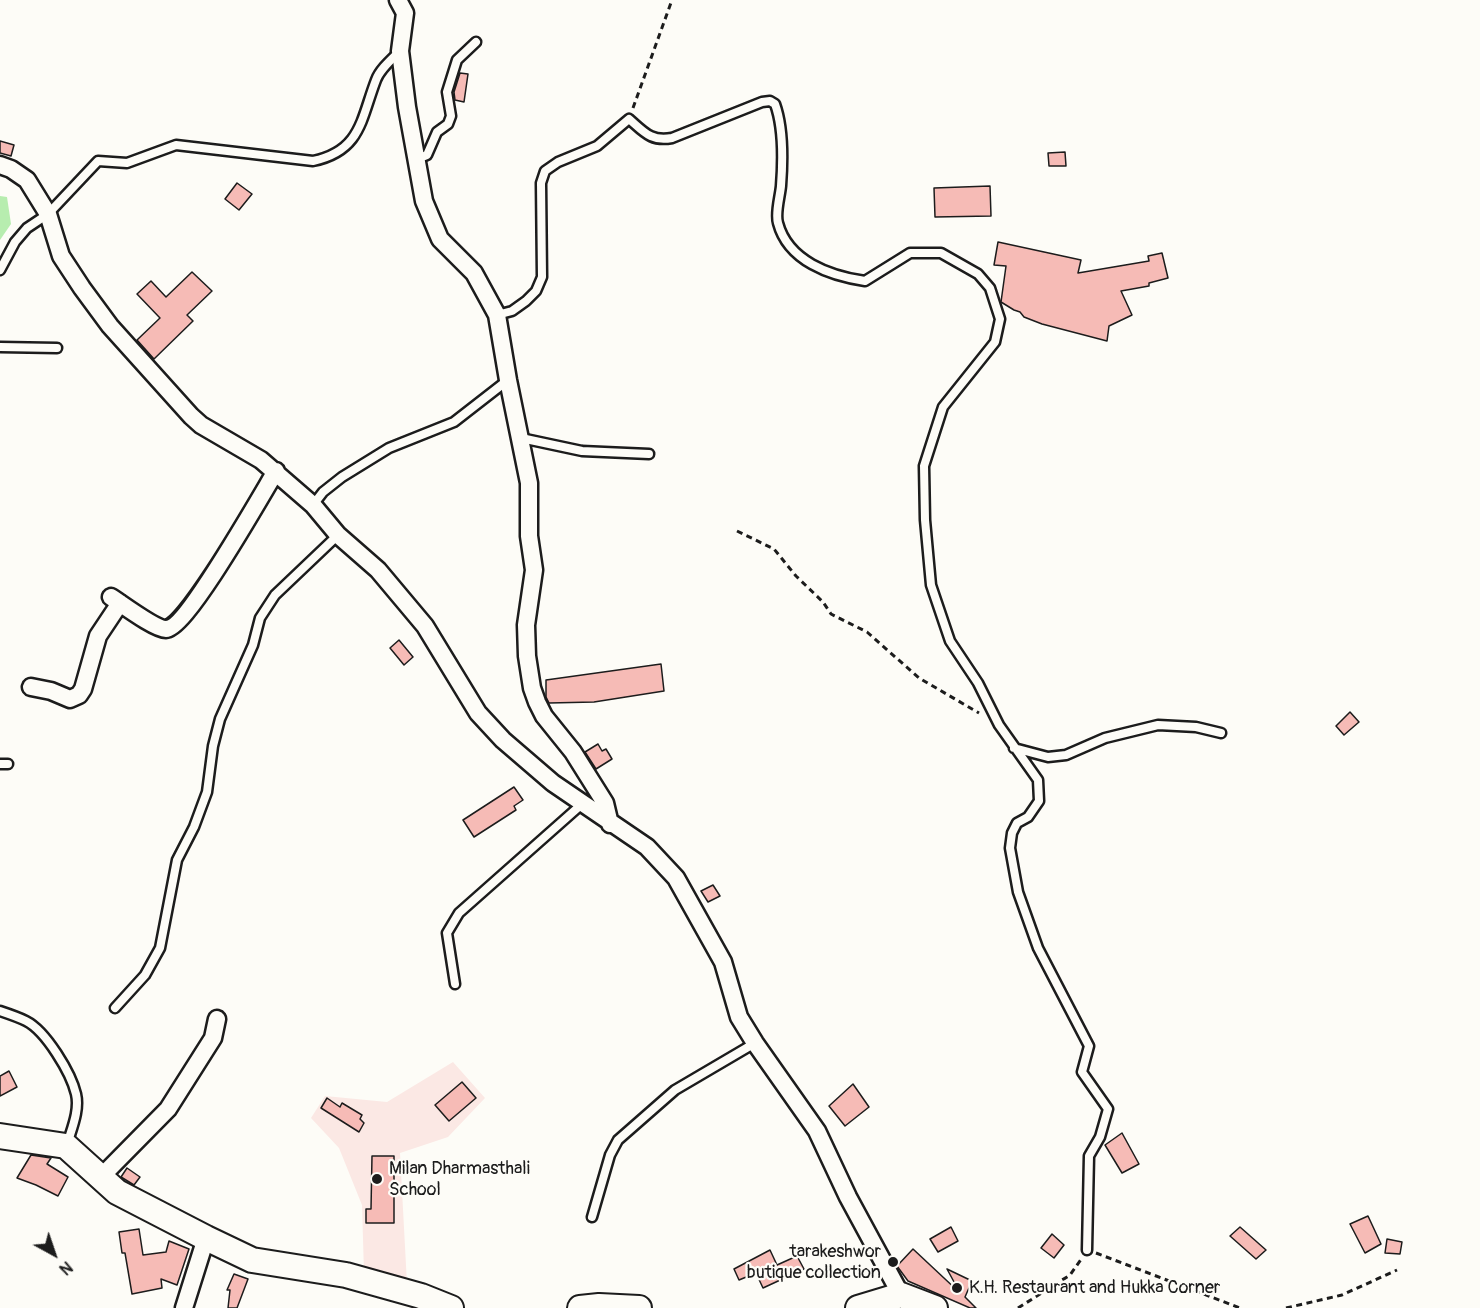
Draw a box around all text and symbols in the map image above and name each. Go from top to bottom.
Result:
place label: Milan Dharmasthali School [389,1158,530,1200]
marker: Milan Dharmasthali School [370,1172,384,1186]
north arrow [24,1224,84,1284]
place label: tarakeshwor butique collection [747,1241,881,1284]
marker: tarakeshwor butique collection [886,1255,900,1269]
text: N [55,1257,76,1279]
place label: K.H. Restaurant and Hukka Corner [969,1277,1220,1299]
marker: K.H. Restaurant and Hukka Corner [950,1281,964,1295]

